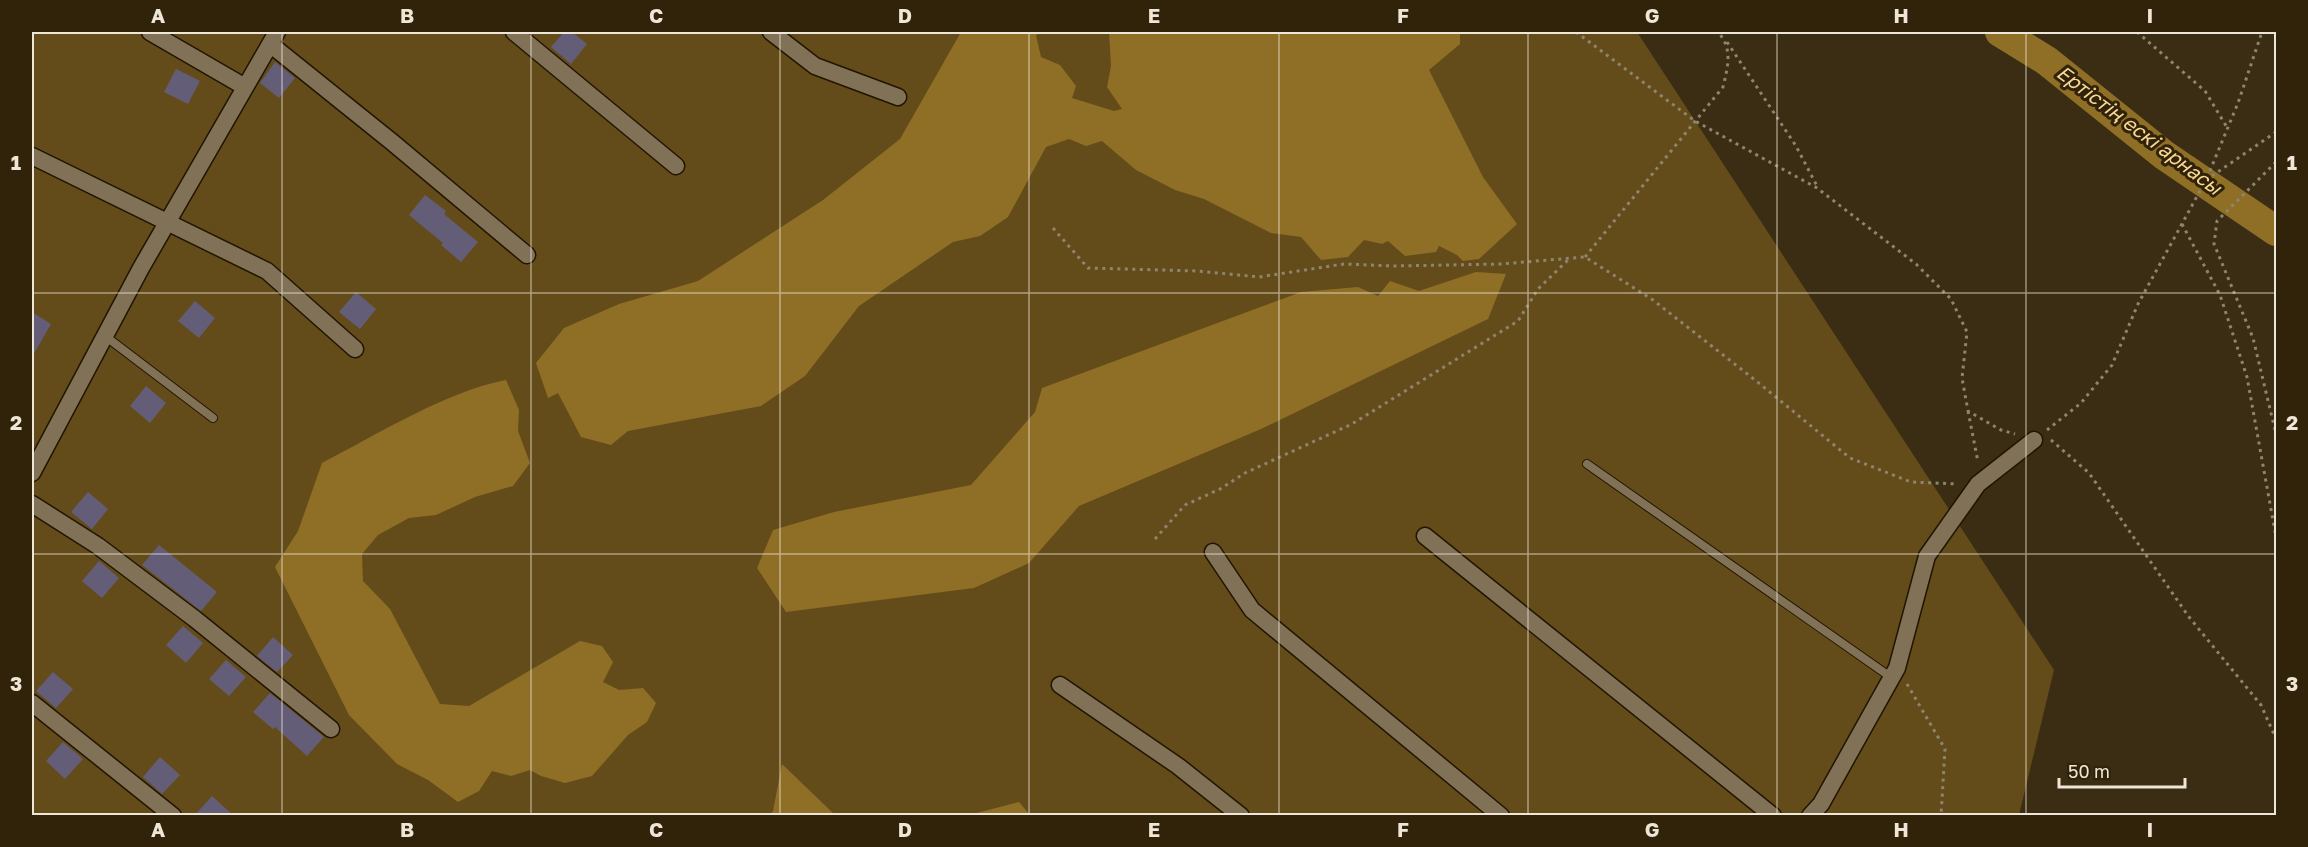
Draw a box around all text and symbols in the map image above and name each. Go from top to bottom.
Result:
text: A [151,3,165,27]
text: B [400,3,414,27]
text: C [649,3,663,27]
text: D [898,3,912,27]
text: E [1148,3,1160,27]
text: F [1397,3,1409,27]
text: G [1645,3,1659,27]
text: H [1893,3,1909,27]
text: I [2147,3,2153,27]
water label: Ертістің ескі арнасы [2052,59,2228,200]
text: 1 [11,150,21,174]
text: 1 [2287,150,2297,174]
text: 2 [10,410,22,434]
text: 2 [2286,410,2298,434]
text: 3 [10,671,22,695]
text: 3 [2286,671,2298,695]
scale bar [2059,751,2185,789]
text: 50 m [2068,760,2110,782]
text: A [151,817,165,841]
text: B [400,817,414,841]
text: C [649,817,663,841]
text: D [898,817,912,841]
text: E [1148,817,1160,841]
text: F [1397,817,1409,841]
text: G [1645,817,1659,841]
text: H [1893,817,1909,841]
text: I [2147,817,2153,841]

